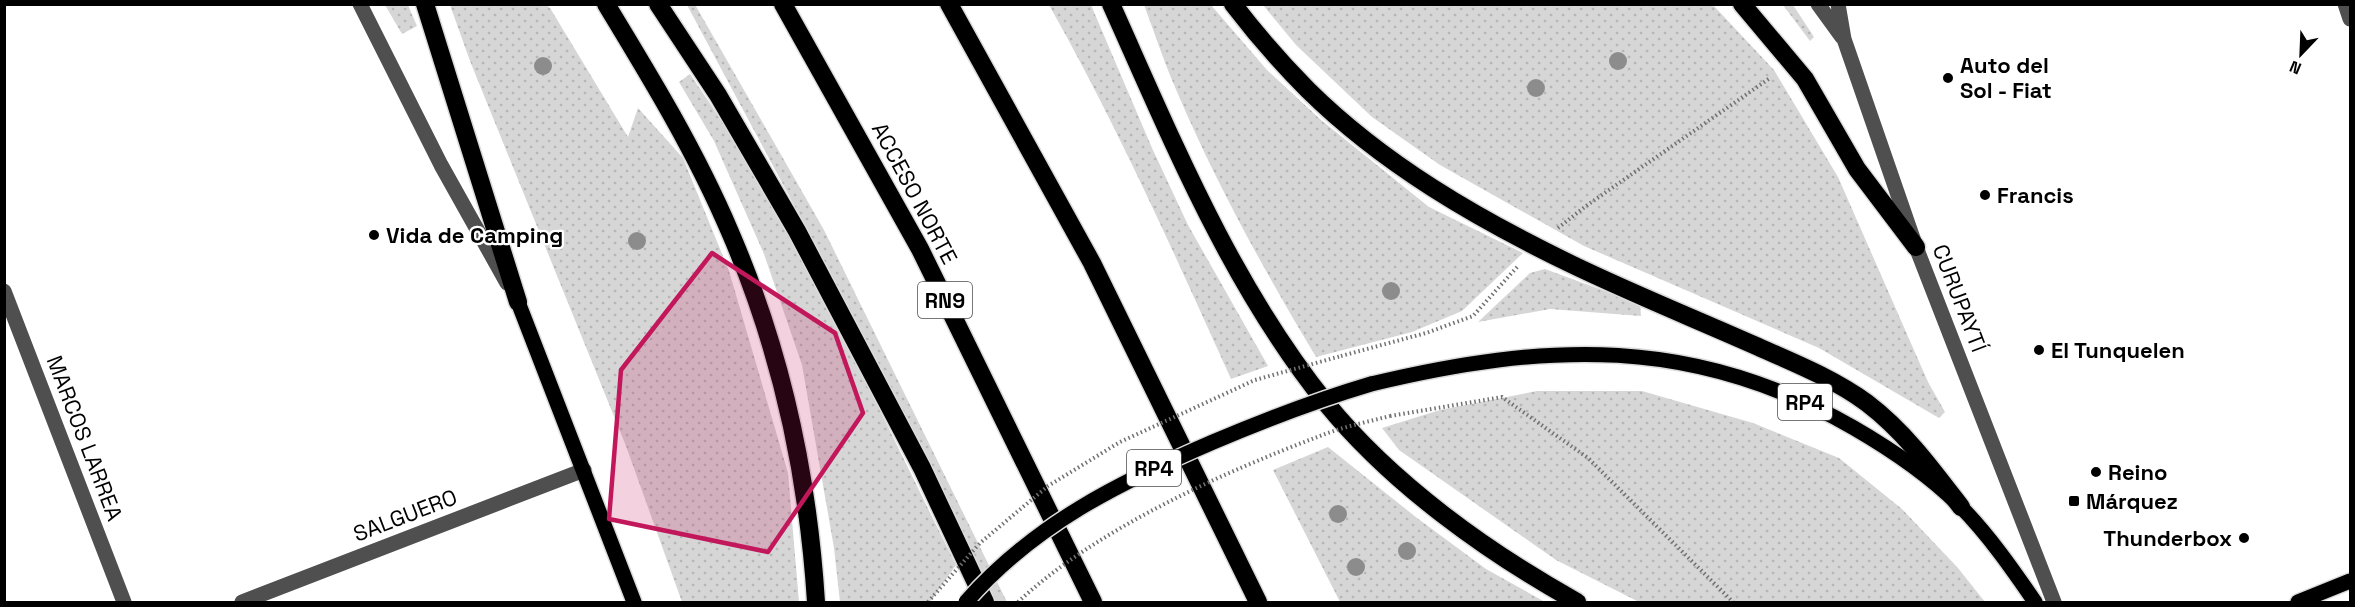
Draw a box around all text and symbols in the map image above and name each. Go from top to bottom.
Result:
north arrow [2271,24,2331,84]
place label: Auto del Sol - Fiat [1960,51,2052,104]
text: N [2286,56,2304,79]
marker: Auto del Sol - Fiat [1941,71,1955,85]
street label: ACCESO NORTE [866,117,964,269]
place label: Francis [1997,181,2074,209]
marker: Francis [1978,188,1992,202]
place label: Vida de Camping [386,221,563,249]
marker: Vida de Camping [367,228,381,242]
street label: CURUPAYTÍ [1927,240,1994,356]
road number: RN9 [918,282,972,318]
place label: El Tunquelen [2051,336,2185,364]
marker: El Tunquelen [2032,343,2046,357]
street label: MARCOS LARREA [41,351,129,525]
road number: RP4 [1778,384,1832,420]
road number: RP4 [1127,450,1181,486]
place label: Reino [2108,458,2167,486]
marker: Reino [2089,465,2103,479]
street label: SALGUERO [349,482,461,548]
place label: Márquez [2086,487,2178,515]
marker: Márquez [2067,494,2081,508]
place label: Thunderbox [2103,524,2232,552]
marker: Thunderbox [2237,531,2251,545]

